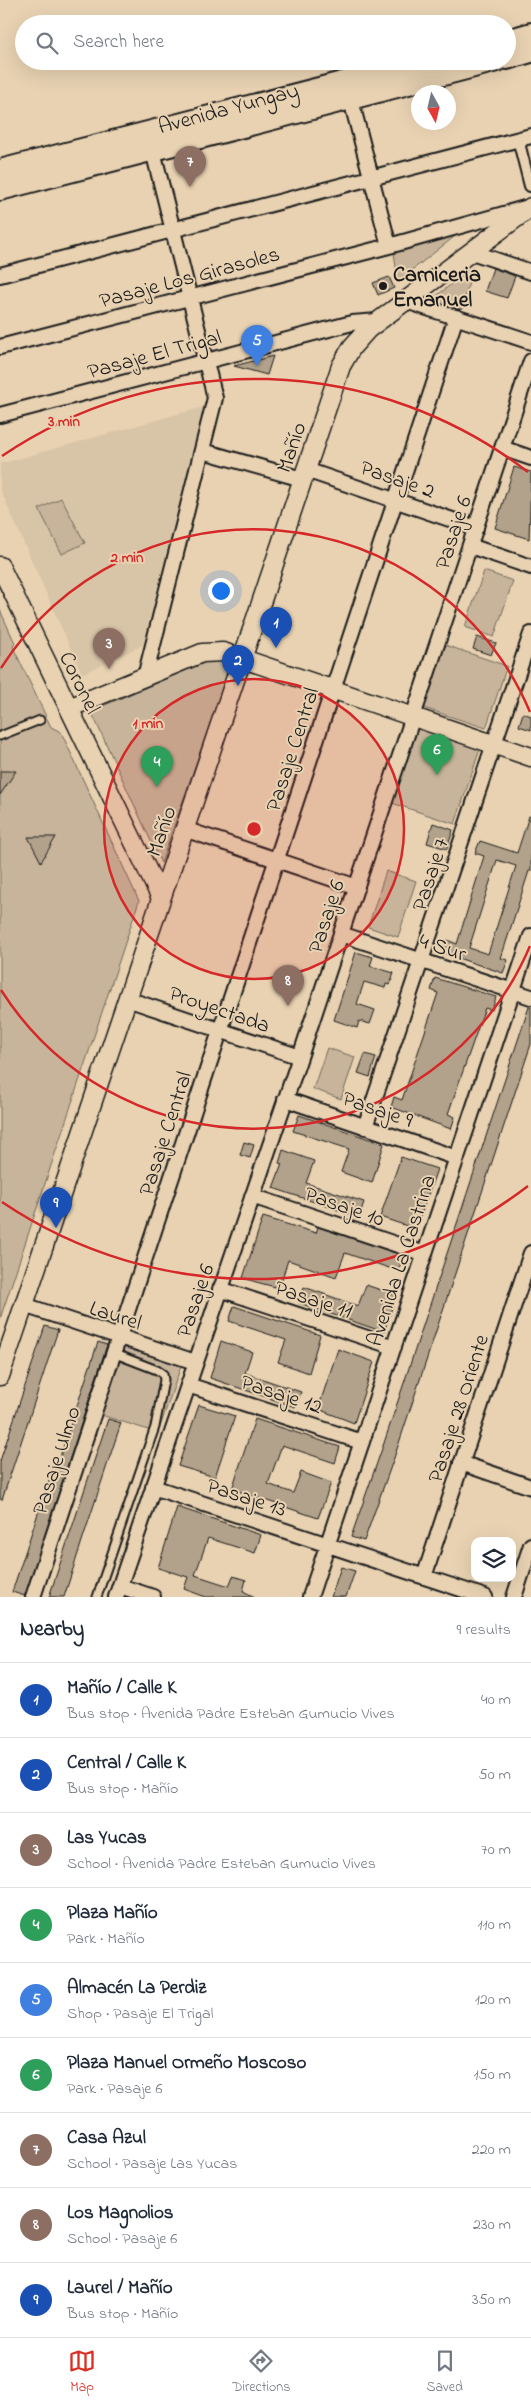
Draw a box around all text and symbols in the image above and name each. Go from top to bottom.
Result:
search box [15,15,516,70]
icon: search [33,29,61,57]
text: Search here [73,29,164,56]
street label: Avenida Yungay [155,76,303,145]
north arrow [411,85,456,130]
pin: 7 [174,146,206,187]
street label: Pasaje Los Girasoles [96,239,284,318]
place label: Carniceria Emanuel [393,260,481,317]
marker: Carniceria Emanuel [377,280,389,292]
street label: Pasaje El Trigal [84,323,226,390]
pin: 5 [241,325,273,366]
text: 3 min [47,411,80,433]
street label: Mañío [269,418,316,478]
street label: Pasaje 2 [355,453,439,509]
street label: Pasaje 6 [428,492,482,574]
text: 2 min [110,547,144,569]
your location [208,578,234,604]
pin: 1 [260,607,292,648]
pin: 3 [93,628,125,669]
pin: 2 [222,645,254,686]
street label: Coronel [49,647,107,720]
street label: Pasaje Central [259,684,329,816]
text: 1 min [133,713,164,735]
pin: 6 [421,734,453,775]
pin: 4 [141,746,173,787]
street label: Mañío [139,802,186,862]
centre of rings [245,820,263,838]
street label: Pasaje 7 [405,834,459,916]
street label: Pasaje 6 [301,876,355,958]
street label: 4 Sur [414,926,470,972]
pin: 8 [272,965,304,1006]
street label: Proyectada [164,979,274,1044]
street label: Pasaje Central [132,1068,202,1200]
street label: Pasaje 9 [337,1084,417,1138]
street label: Avenida La Castrina [360,1171,446,1351]
street label: Pasaje 10 [300,1179,388,1236]
pin: 9 [40,1187,72,1228]
street label: Pasaje 6 [169,1260,224,1342]
street label: Pasaje 11 [270,1273,356,1328]
street label: Laurel [85,1293,145,1340]
street label: Pasaje 28 Oriente [421,1331,499,1487]
street label: Pasaje 12 [236,1368,326,1424]
street label: Pasaje Ulmo [25,1403,90,1519]
street label: Pasaje 13 [202,1471,290,1527]
map controls [471,1537,516,1582]
button: layers [471,1537,516,1582]
text: Nearby [20,1615,84,1645]
text: 9 results [457,1618,511,1642]
text: Mañío / Calle K [67,1675,176,1702]
text: 1 [33,1688,39,1712]
text: 40 m [481,1688,511,1712]
text: Bus stop · Avenida Padre Esteban Gumucio Vives [67,1702,395,1726]
text: Central / Calle K [67,1750,186,1777]
text: 2 [32,1763,40,1787]
text: 50 m [479,1763,511,1787]
text: Bus stop · Mañío [67,1777,178,1801]
text: Las Yucas [67,1825,147,1852]
text: 3 [33,1838,39,1862]
text: 70 m [481,1838,511,1862]
text: School · Avenida Padre Esteban Gumucio Vives [67,1852,376,1876]
text: Plaza Mañío [67,1900,158,1927]
text: 4 [33,1913,39,1937]
text: 110 m [477,1913,511,1937]
text: Park · Mañío [67,1927,145,1951]
text: Almacén La Perdiz [67,1975,206,2002]
text: 5 [31,1988,41,2012]
text: 120 m [475,1988,511,2012]
text: Shop · Pasaje El Trigal [67,2002,213,2026]
text: Plaza Manuel Ormeño Moscoso [67,2050,306,2077]
text: 6 [32,2063,40,2087]
text: 150 m [473,2063,511,2087]
text: Park · Pasaje 6 [67,2077,162,2101]
text: Casa Azul [67,2125,146,2152]
text: 7 [33,2138,39,2162]
text: 220 m [472,2138,511,2162]
text: School · Pasaje Las Yucas [67,2152,237,2176]
text: Los Magnolios [67,2200,174,2227]
text: 8 [33,2213,39,2237]
text: 230 m [473,2213,511,2237]
text: School · Pasaje 6 [67,2227,177,2251]
text: Laurel / Mañío [67,2275,173,2302]
text: 9 [34,2288,38,2312]
text: 350 m [472,2288,511,2312]
text: Bus stop · Mañío [67,2302,178,2326]
tab: Map [68,2347,96,2398]
tab: Directions [232,2347,290,2398]
tab: Saved [426,2347,463,2398]

